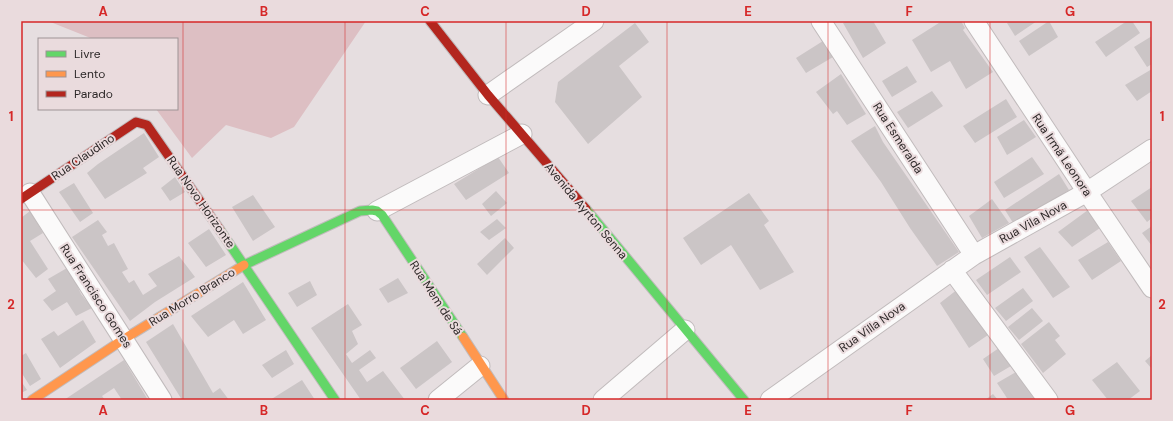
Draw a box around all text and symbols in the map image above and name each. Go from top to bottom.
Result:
text: A [98,3,108,20]
text: B [260,3,268,20]
text: C [420,3,430,20]
text: D [581,3,591,20]
text: E [744,3,752,20]
text: F [905,3,913,20]
text: G [1065,3,1075,20]
legend [38,38,178,110]
text: Livre [74,46,101,62]
text: Lento [74,66,105,82]
text: Parado [74,86,113,102]
street label: Rua Esmeralda [869,99,927,177]
text: 1 [9,108,13,125]
text: 1 [1160,108,1164,125]
street label: Rua Irmã Leonora [1028,111,1096,199]
street label: Rua Claudino [48,130,118,184]
street label: Rua Novo Horizonte [163,153,239,251]
street label: Avenida Ayrton Senna [541,159,631,263]
street label: Rua Vila Nova [996,197,1070,247]
street label: Rua Francisco Gomes [56,241,136,351]
street label: Rua Mem de Sá [406,258,466,338]
street label: Rua Morro Branco [146,264,238,330]
text: 2 [7,296,15,313]
text: 2 [1158,296,1166,313]
street label: Rua Villa Nova [836,298,908,356]
text: A [98,402,108,419]
text: B [260,402,268,419]
text: C [420,402,430,419]
text: D [581,402,591,419]
text: E [744,402,752,419]
text: F [905,402,913,419]
text: G [1065,402,1075,419]

